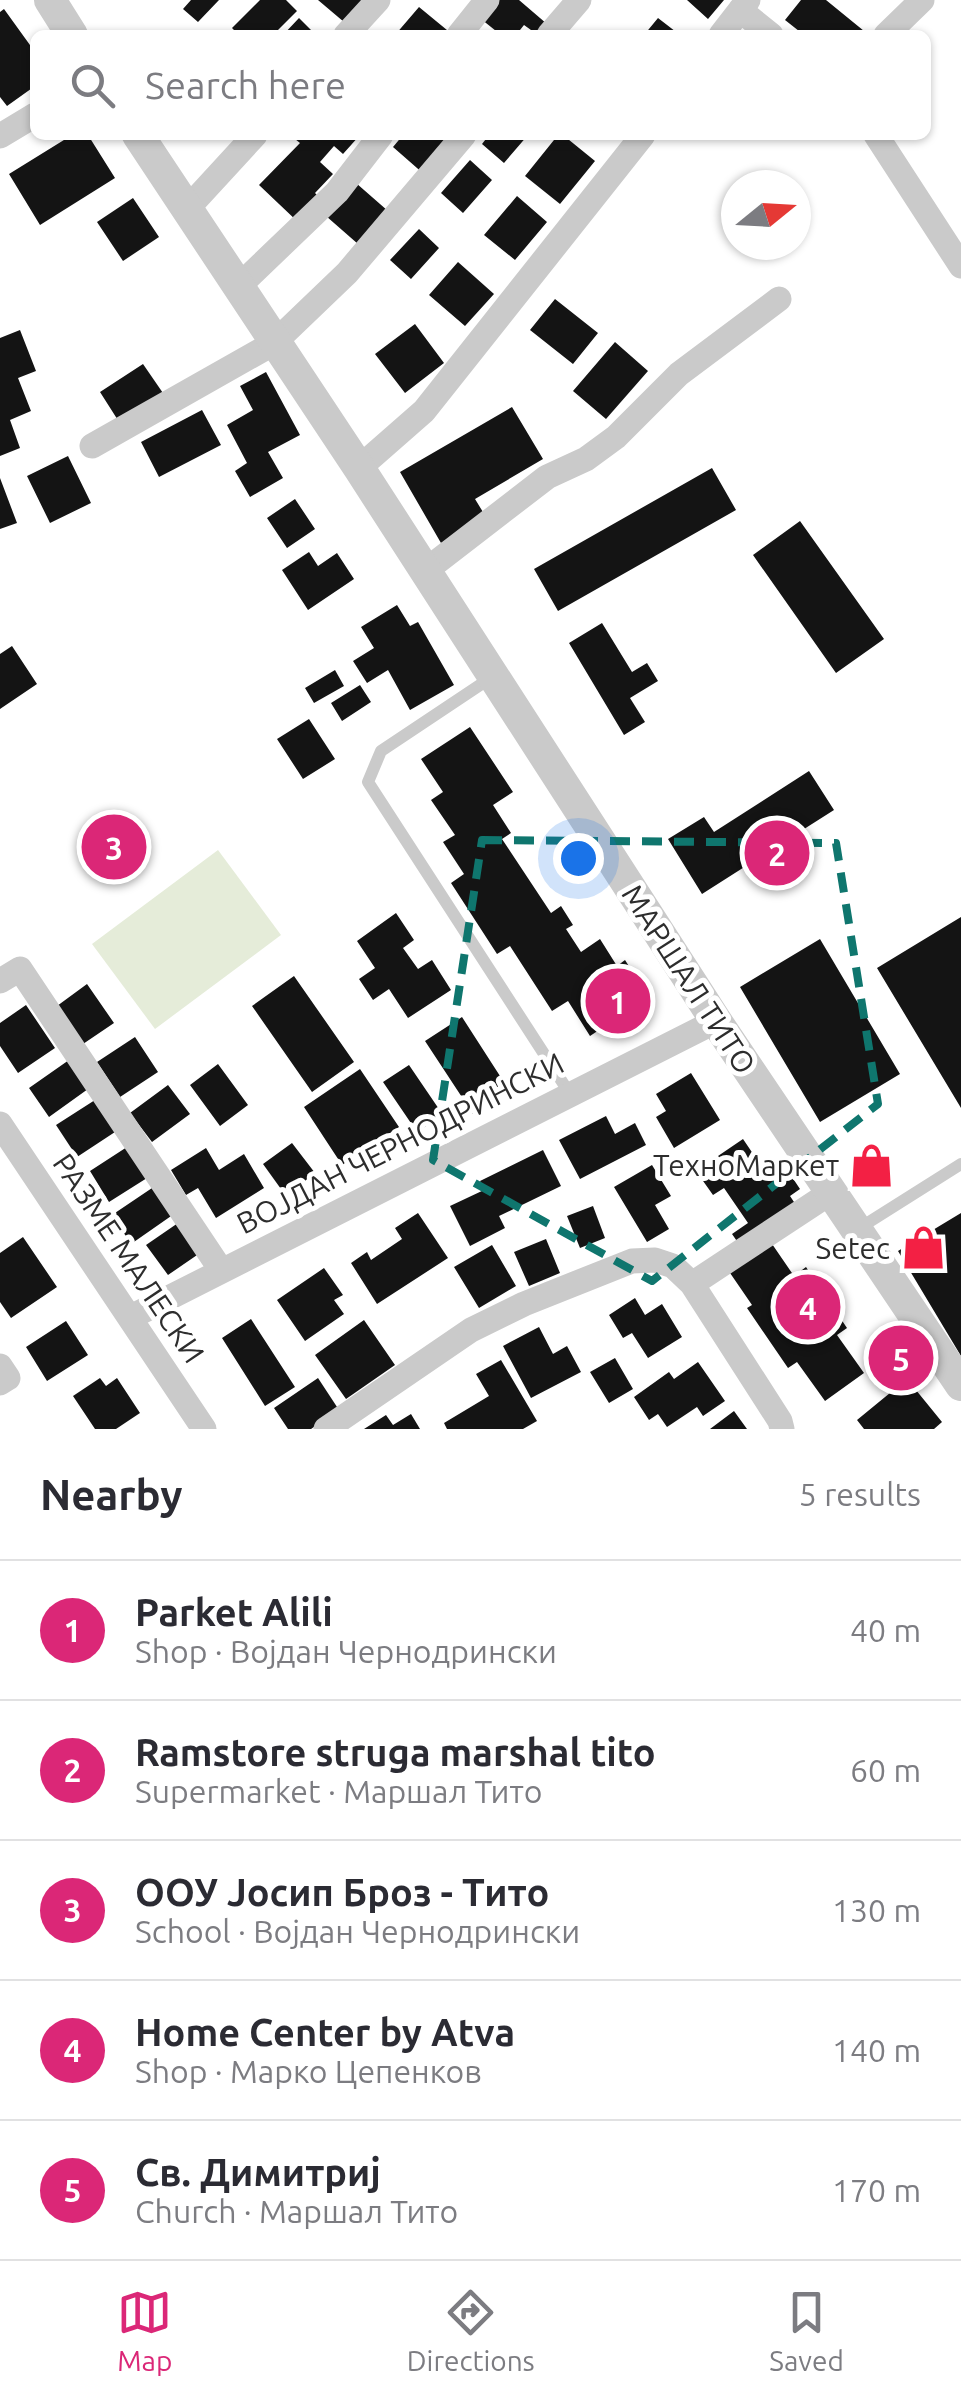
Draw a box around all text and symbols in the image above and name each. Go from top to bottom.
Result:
search box [30,30,931,140]
icon: search [65,58,120,113]
text: Search here [145,64,346,106]
north arrow [721,170,811,260]
pin: 3 [82,810,146,884]
pin: 2 [744,816,810,890]
your location [553,833,604,884]
street label: МАРШАЛ ТИТО [615,878,763,1080]
pin: 1 [586,964,650,1038]
street label: ВОЈДАН ЧЕРНОДРИНСКИ [231,1046,569,1240]
shop icon: ТехноМаркет [848,1141,896,1189]
street label: РАЗМЕ МАЛЕСКИ [46,1147,212,1369]
place label: ТехноМаркет [653,1148,839,1182]
shop icon: Setec [899,1224,947,1272]
place label: Setec [815,1231,890,1265]
pin: 4 [776,1270,840,1344]
pin: 5 [868,1320,934,1396]
text: Nearby [40,1471,183,1518]
text: 5 results [799,1476,921,1512]
text: Parket Alili [135,1591,333,1633]
text: 1 [63,1612,82,1648]
text: 40 m [850,1612,921,1648]
text: Shop · Војдан Чернодрински [135,1633,557,1669]
text: Ramstore struga marshal tito [135,1731,656,1773]
text: 2 [63,1752,82,1788]
text: 60 m [850,1752,921,1788]
text: Supermarket · Маршал Тито [135,1773,542,1809]
text: ООУ Јосип Броз - Тито [135,1871,550,1913]
text: 3 [63,1892,82,1928]
text: 130 m [832,1892,921,1928]
text: School · Војдан Чернодрински [135,1913,580,1949]
text: Home Center by Atva [135,2011,515,2053]
text: 4 [63,2032,82,2068]
text: 140 m [832,2032,921,2068]
text: Shop · Марко Цепенков [135,2053,482,2089]
text: Св. Димитриј [135,2151,381,2193]
text: 5 [63,2172,82,2208]
text: 170 m [832,2172,921,2208]
text: Church · Маршал Тито [135,2193,458,2229]
tab: Map [117,2285,172,2376]
tab: Directions [407,2285,535,2376]
tab: Saved [769,2285,844,2376]

